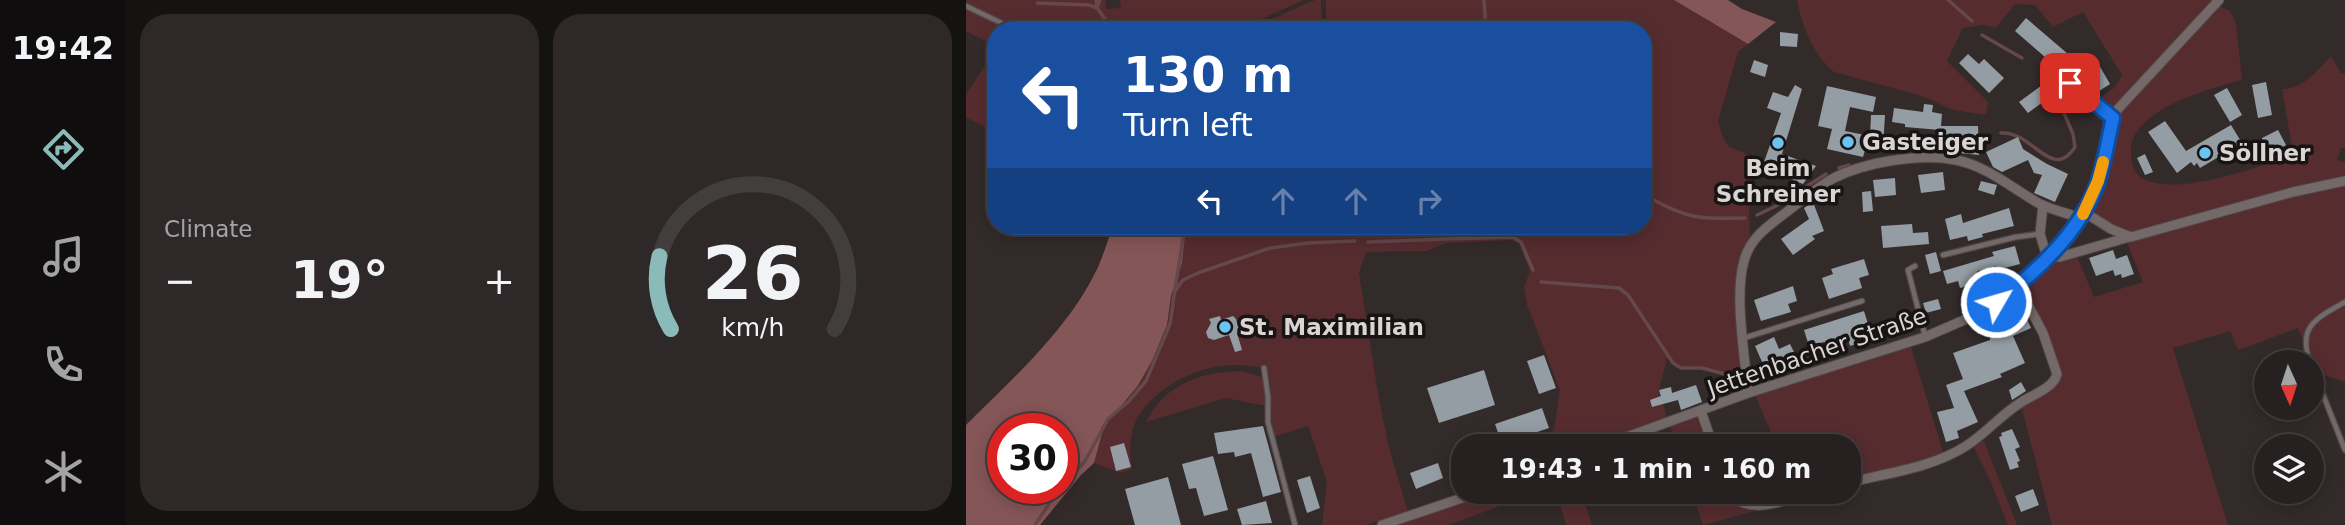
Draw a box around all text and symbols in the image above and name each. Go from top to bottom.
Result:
text: 19:42 [12,29,114,67]
text: 130 m [1123,47,1293,104]
icon: left [1008,49,1099,140]
pin [2040,53,2100,113]
icon: arrive [2051,64,2089,102]
text: Turn left [1123,106,1253,144]
icon: directions [39,125,88,174]
place label: Gasteiger [1862,129,1989,155]
marker: Gasteiger [1840,134,1856,150]
marker: Beim Schreiner [1770,135,1786,151]
place label: Söllner [2219,140,2311,166]
marker: Söllner [2197,145,2213,161]
place label: Beim Schreiner [1716,155,1841,207]
icon: left [1191,182,1229,220]
icon: ahead [1264,182,1302,220]
icon: ahead [1337,182,1375,220]
icon: right [1410,182,1448,220]
text: Climate [164,216,253,242]
text: 26 [702,231,803,316]
icon: music [39,232,88,281]
text: 19° [290,250,389,310]
text: − [164,259,196,303]
text: + [483,259,515,303]
position arrow [1959,265,2033,339]
street label: Jettenbacher Straße [1702,302,1930,402]
text: km/h [721,312,784,341]
place label: St. Maximilian [1239,314,1424,340]
marker: St. Maximilian [1217,319,1233,335]
icon: phone [39,340,88,389]
north arrow [2254,350,2324,420]
map controls [2254,350,2324,504]
speed limit sign: 30 [987,413,1078,504]
button: layers [2254,434,2324,504]
icon: climate [39,447,88,496]
text: 19:43 · 1 min · 160 m [1501,454,1811,484]

